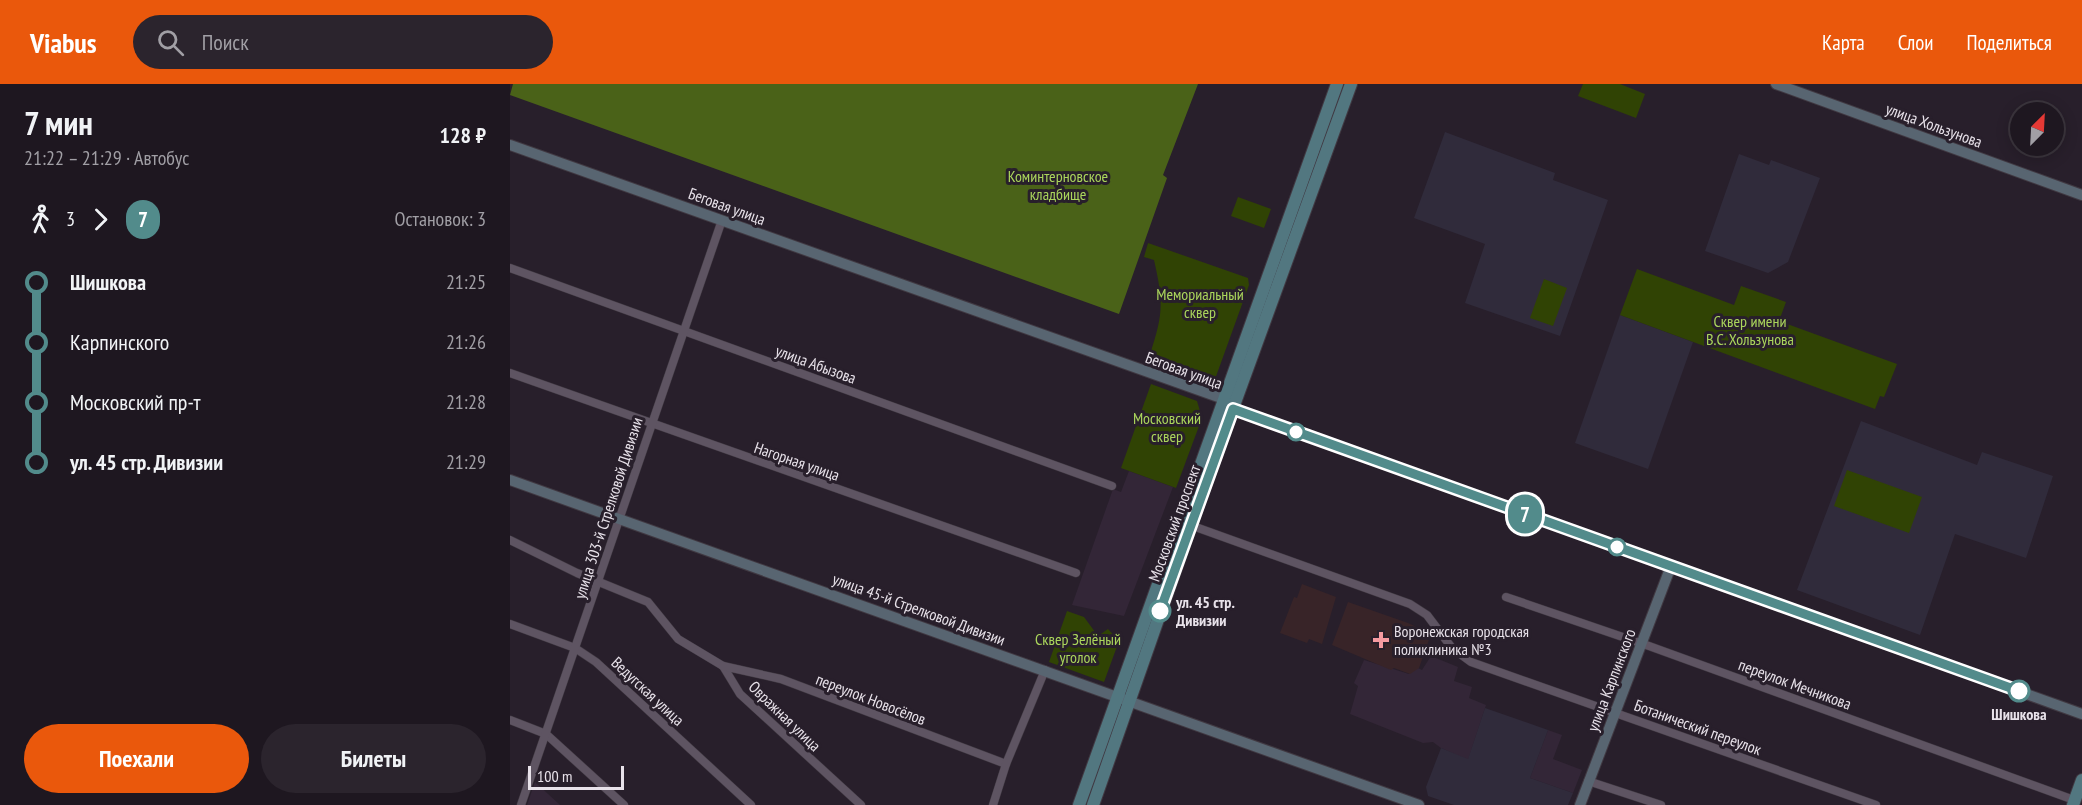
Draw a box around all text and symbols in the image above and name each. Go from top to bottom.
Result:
search box [133,15,553,69]
text: Viabus [30,24,97,61]
icon: search [154,26,187,59]
text: Поиск [202,28,249,56]
text: Карта [1822,29,1865,56]
text: Слои [1898,29,1933,56]
text: Поделиться [1966,29,2052,56]
street label: улица Хользунова [1883,98,1985,152]
text: 7 мин [24,101,93,144]
north arrow [2010,102,2064,156]
map controls [2010,102,2064,156]
text: 128 ₽ [439,121,486,149]
text: 21:22 – 21:29 · Автобус [24,145,189,171]
park label: Коминтерновское кладбище [1008,166,1108,204]
street label: Беговая улица [686,183,768,229]
icon: walk [24,203,57,236]
icon: forward [84,203,117,236]
text: 3 [66,206,75,232]
text: 7 [138,206,148,233]
text: Остановок: 3 [395,206,486,232]
text: Шишкова [70,268,146,296]
text: 21:25 [446,269,486,295]
park label: Мемориальный сквер [1156,284,1244,322]
park label: Сквер имени В.С. Хользунова [1706,311,1794,349]
text: Карпинского [70,328,169,356]
text: 21:26 [446,329,486,355]
street label: улица Абызова [773,340,859,388]
street label: Беговая улица [1143,347,1225,393]
text: Московский пр-т [70,388,201,416]
text: 21:28 [446,389,486,415]
park label: Московский сквер [1133,408,1201,446]
street label: улица 303-й Стрелковой Дивизии [569,415,647,601]
unlabelled marker [1287,423,1305,441]
street label: Нагорная улица [752,437,842,485]
text: ул. 45 стр. Дивизии [70,448,223,476]
text: 21:29 [446,449,486,475]
street label: Московский проспект [1144,461,1205,584]
line badge: 7 [1506,494,1544,534]
text: 7 [1520,501,1530,528]
unlabelled marker [1608,538,1626,556]
street label: улица 45-й Стрелковой Дивизии [830,568,1008,650]
place label: ул. 45 стр. Дивизии [1175,592,1235,630]
marker: ул. 45 стр. Дивизии [1149,600,1171,622]
place label: Воронежская городская поликлиника №3 [1394,621,1529,659]
street label: улица Карпинского [1582,626,1640,734]
park label: Сквер Зелёный уголок [1035,629,1121,667]
marker: Воронежская городская поликлиника №3 [1372,631,1390,649]
street label: Ведугская улица [608,652,688,730]
street label: переулок Мечникова [1736,654,1854,714]
street label: переулок Новосёлов [813,669,929,729]
street label: Овражная улица [745,677,825,755]
marker: Шишкова [2008,680,2030,702]
street label: Ботанический переулок [1632,695,1765,760]
place label: Шишкова [1991,704,2047,724]
button: Поехали [24,724,249,793]
button: Билеты [261,724,486,793]
scale bar [528,763,624,790]
text: 100 m [537,766,572,786]

